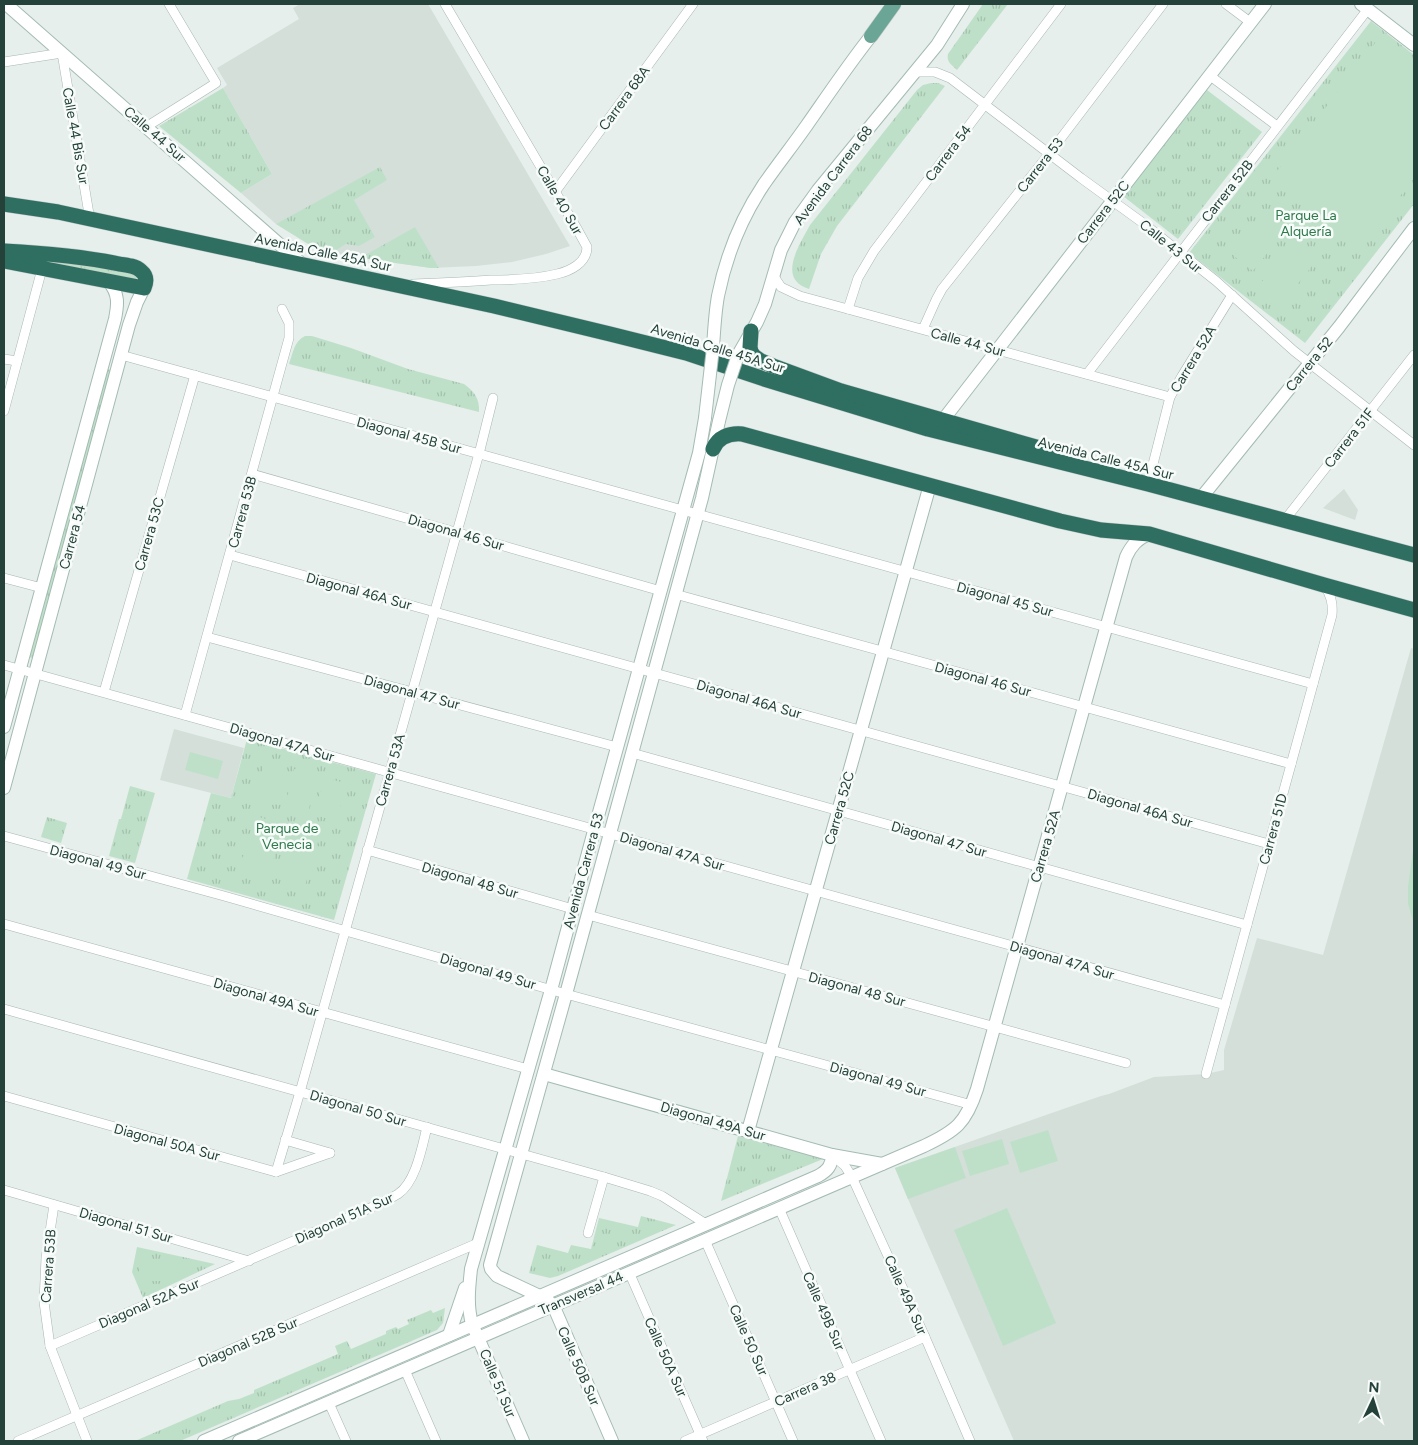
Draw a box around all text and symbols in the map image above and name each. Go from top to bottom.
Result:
street label: Carrera 68A [595,62,654,134]
street label: Calle 44 Bis Sur [59,86,92,186]
street label: Calle 44 Sur [120,103,189,166]
street label: Carrera 54 [922,121,975,185]
street label: Avenida Carrera 68 [790,122,876,228]
street label: Carrera 53 [1014,134,1067,196]
street label: Carrera 52B [1198,157,1257,226]
street label: Calle 40 Sur [533,163,586,238]
street label: Carrera 52C [1073,177,1133,247]
park label: Parque La Alquería [1275,207,1337,240]
street label: Calle 43 Sur [1136,216,1206,277]
street label: Avenida Calle 45A Sur [253,230,393,275]
street label: Avenida Calle 45A Sur [649,320,787,377]
street label: Carrera 52A [1167,322,1220,396]
street label: Calle 44 Sur [929,324,1007,361]
street label: Carrera 52 [1282,333,1337,395]
street label: Carrera 51F [1321,405,1378,472]
street label: Diagonal 45B Sur [355,413,463,458]
street label: Avenida Calle 45A Sur [1036,433,1176,484]
street label: Carrera 53B [225,474,260,550]
street label: Carrera 53C [131,496,168,573]
street label: Carrera 54 [56,503,89,571]
street label: Diagonal 46 Sur [406,511,506,554]
street label: Diagonal 46A Sur [304,569,414,614]
street label: Diagonal 45 Sur [955,578,1055,621]
street label: Diagonal 46 Sur [933,658,1033,701]
street label: Diagonal 47 Sur [362,672,462,714]
street label: Diagonal 46A Sur [694,676,804,723]
street label: Diagonal 47A Sur [228,719,336,766]
street label: Carrera 53A [372,731,409,808]
street label: Carrera 52C [821,769,858,847]
street label: Diagonal 46A Sur [1085,785,1195,832]
street label: Carrera 51D [1256,792,1291,867]
street label: Carrera 52A [1027,807,1064,885]
street label: Avenida Carrera 53 [560,811,607,931]
street label: Diagonal 47 Sur [889,818,989,861]
park label: Parque de Venecia [256,820,319,853]
street label: Diagonal 47A Sur [618,828,726,875]
street label: Diagonal 49 Sur [48,841,148,884]
street label: Diagonal 48 Sur [420,859,520,902]
street label: Diagonal 47A Sur [1008,937,1116,984]
street label: Diagonal 49 Sur [438,950,538,993]
street label: Diagonal 48 Sur [806,968,907,1011]
street label: Diagonal 49A Sur [211,974,321,1021]
street label: Diagonal 49 Sur [828,1058,928,1101]
street label: Diagonal 50 Sur [308,1087,408,1130]
street label: Diagonal 49A Sur [658,1098,768,1145]
street label: Diagonal 50A Sur [112,1120,222,1165]
street label: Diagonal 51A Sur [292,1189,396,1248]
street label: Diagonal 51 Sur [77,1204,175,1247]
street label: Carrera 53B [37,1229,60,1303]
street label: Calle 49A Sur [880,1253,931,1338]
street label: Transversal 44 [536,1268,626,1319]
street label: Calle 49B Sur [799,1269,849,1353]
street label: Diagonal 52A Sur [96,1274,202,1332]
street label: Calle 50 Sur [725,1302,772,1379]
street label: Diagonal 52B Sur [196,1314,301,1371]
street label: Calle 50A Sur [640,1315,691,1400]
street label: Calle 50B Sur [554,1324,604,1409]
street label: Calle 51 Sur [475,1346,520,1420]
street label: Carrera 38 [772,1368,839,1411]
north arrow [1348,1375,1398,1425]
text: N [1368,1379,1380,1396]

